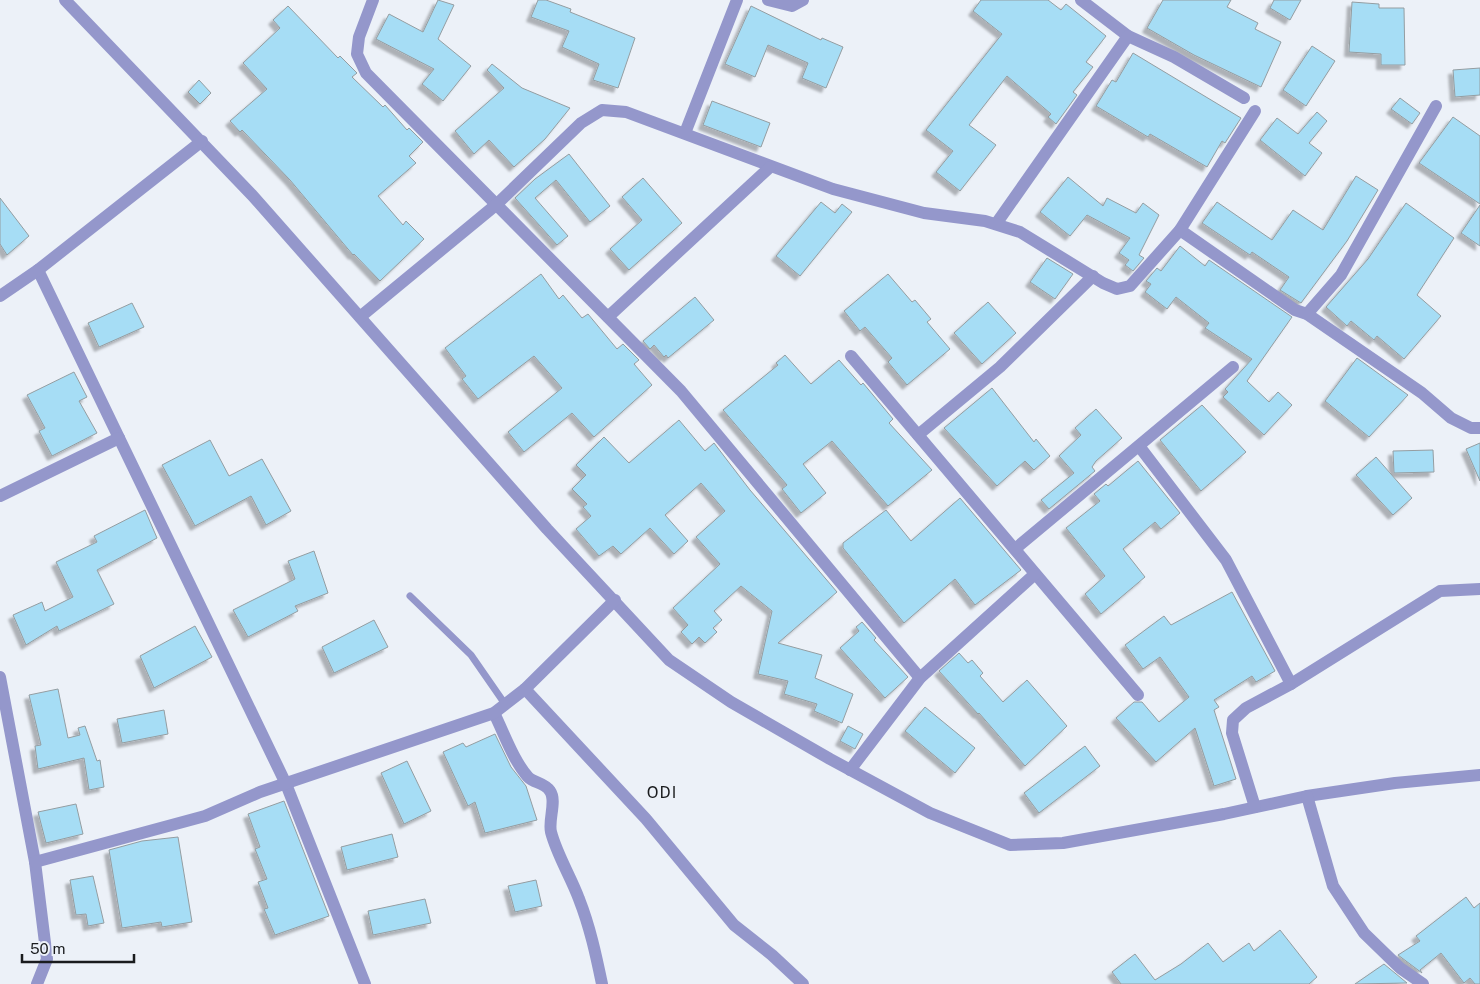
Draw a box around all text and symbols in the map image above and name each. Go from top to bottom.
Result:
district label: ODI [647,783,677,802]
scale bar [22,932,135,964]
text: 50 m [30,940,65,957]

